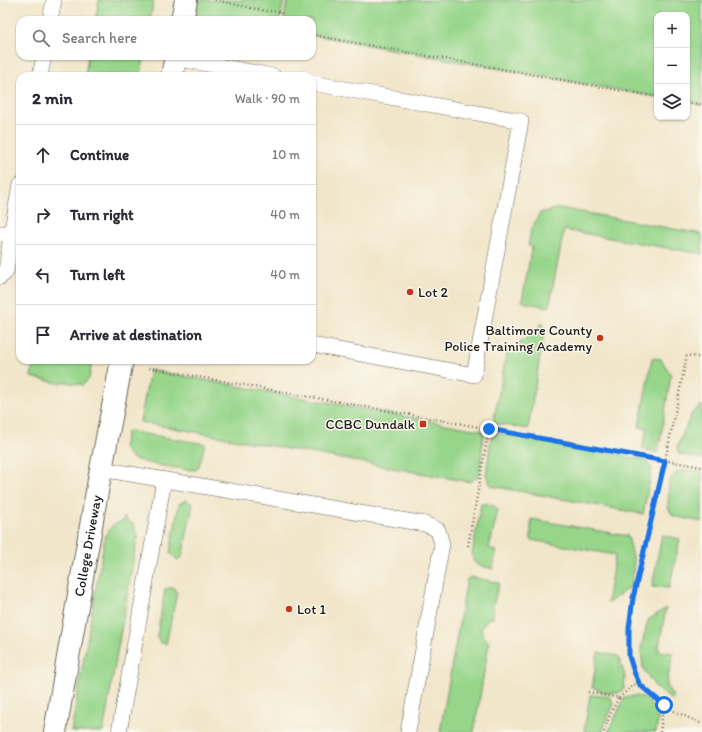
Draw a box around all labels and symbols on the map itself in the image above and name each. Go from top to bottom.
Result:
place label: Lot 2 [418,284,449,301]
marker: Lot 2 [405,287,415,297]
place label: Baltimore County Police Training Academy [445,322,592,355]
marker: Baltimore County Police Training Academy [595,333,605,343]
place label: CCBC Dundalk [326,416,416,433]
marker: CCBC Dundalk [418,419,428,429]
route end [480,420,498,438]
street label: College Driveway [70,493,105,598]
place label: Lot 1 [297,601,327,618]
marker: Lot 1 [284,604,294,614]
route start [655,696,673,714]

